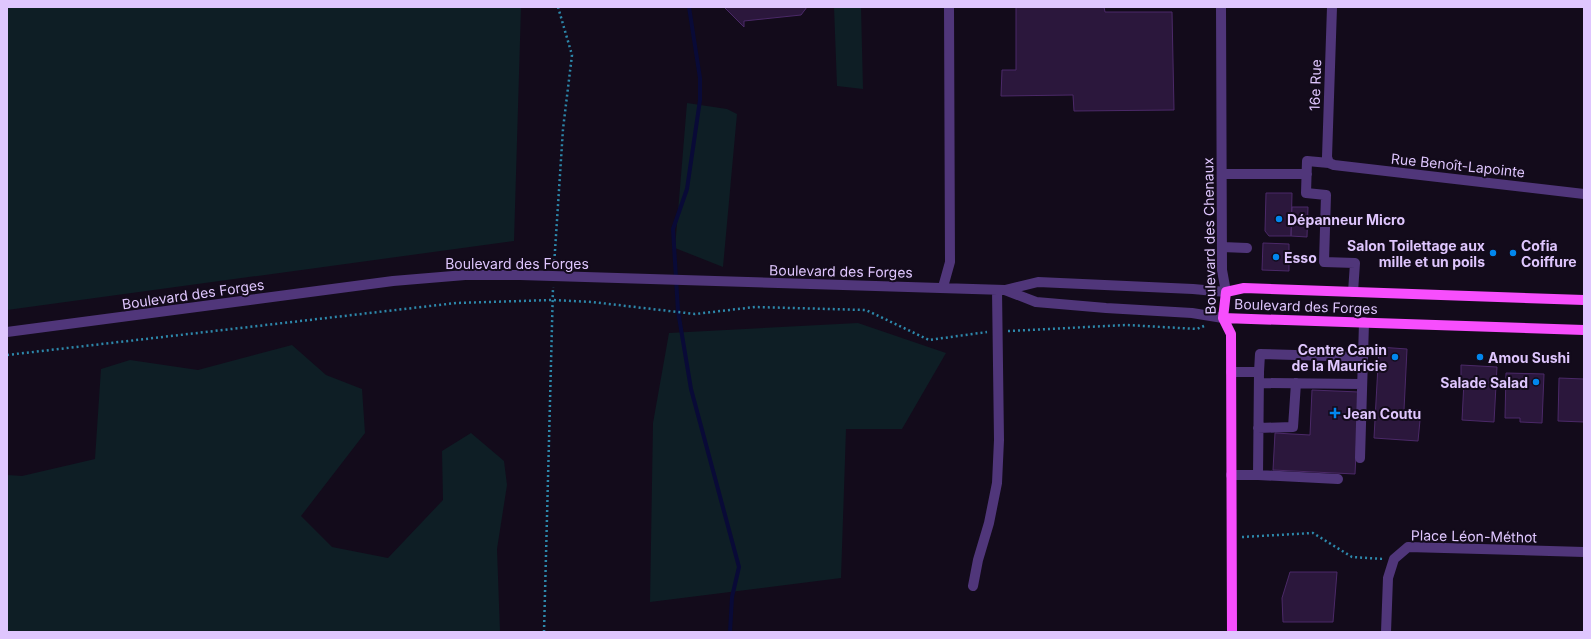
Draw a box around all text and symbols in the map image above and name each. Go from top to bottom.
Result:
street label: 16e Rue [1306,59,1324,111]
street label: Rue Benoît-Lapointe [1390,150,1526,180]
street label: Boulevard des Chenaux [1199,157,1219,315]
place label: Dépanneur Micro [1287,211,1405,228]
marker: Dépanneur Micro [1274,214,1284,224]
place label: Salon Toilettage aux mille et un poils [1347,237,1485,270]
place label: Cofia Coiffure [1521,237,1577,270]
marker: Salon Toilettage aux mille et un poils [1488,248,1498,258]
marker: Cofia Coiffure [1508,248,1518,258]
place label: Esso [1284,249,1317,266]
marker: Esso [1271,252,1281,262]
street label: Boulevard des Forges [445,255,589,272]
street label: Boulevard des Forges [769,261,913,281]
street label: Boulevard des Forges [121,276,265,312]
street label: Boulevard des Forges [1234,295,1378,317]
place label: Centre Canin de la Mauricie [1291,341,1387,374]
place label: Amou Sushi [1488,349,1570,366]
marker: Centre Canin de la Mauricie [1390,352,1400,362]
marker: Amou Sushi [1475,352,1485,362]
place label: Salade Salad [1440,374,1528,391]
marker: Salade Salad [1531,377,1541,387]
place label: Jean Coutu [1343,405,1421,422]
marker: Jean Coutu [1330,408,1340,418]
street label: Place Léon-Méthot [1411,526,1538,546]

